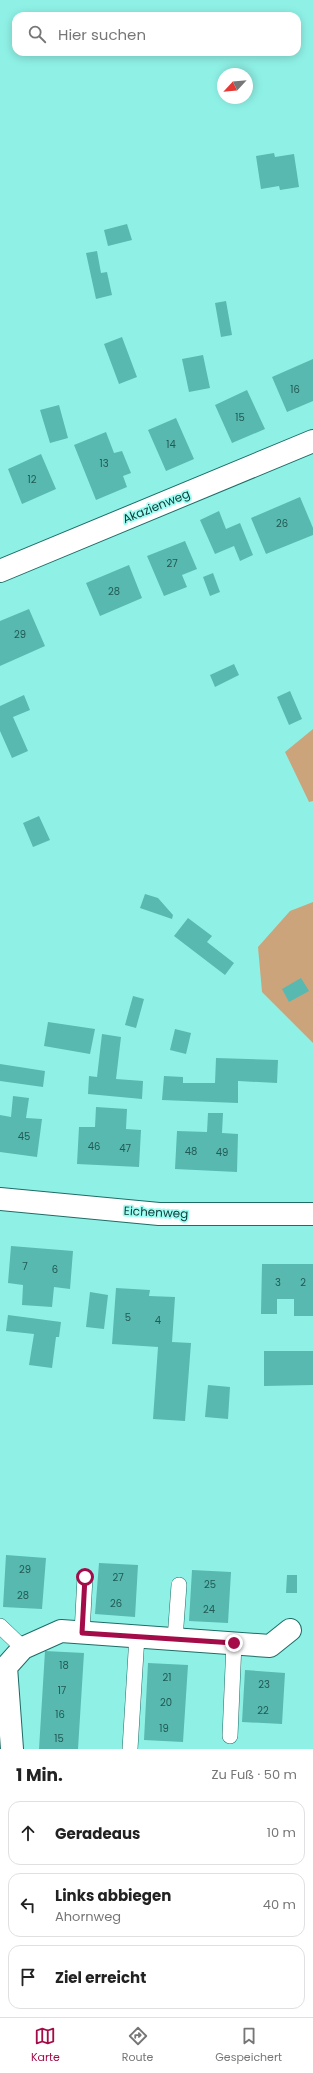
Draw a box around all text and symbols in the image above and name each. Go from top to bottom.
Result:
search box [12,12,301,56]
icon: search [26,23,48,45]
text: Hier suchen [58,24,146,45]
north arrow [217,68,253,104]
house number: 16 [290,382,300,397]
house number: 15 [235,410,245,425]
house number: 14 [166,437,176,452]
house number: 13 [99,456,109,471]
house number: 12 [28,472,37,487]
street label: Akazienweg [120,485,192,527]
house number: 26 [276,516,288,531]
house number: 27 [166,556,178,571]
house number: 28 [108,584,120,599]
house number: 29 [14,627,26,642]
house number: 45 [18,1129,30,1144]
house number: 46 [88,1139,100,1154]
house number: 47 [119,1141,131,1156]
house number: 48 [185,1144,197,1159]
house number: 49 [216,1145,228,1160]
street label: Eichenweg [123,1202,189,1222]
house number: 7 [22,1259,28,1274]
house number: 6 [52,1262,58,1277]
house number: 3 [275,1275,281,1290]
house number: 2 [300,1275,306,1290]
house number: 5 [125,1310,131,1325]
house number: 4 [155,1313,161,1328]
house number: 29 [19,1562,31,1577]
route start [76,1568,94,1586]
house number: 27 [112,1570,124,1585]
house number: 25 [204,1577,216,1592]
house number: 28 [17,1588,29,1603]
house number: 26 [110,1596,122,1611]
house number: 24 [203,1602,215,1617]
route end [225,1634,243,1652]
house number: 18 [59,1658,69,1673]
house number: 21 [163,1670,171,1685]
house number: 23 [258,1677,270,1692]
house number: 17 [58,1683,67,1698]
house number: 20 [160,1695,172,1710]
house number: 22 [257,1703,269,1718]
house number: 16 [55,1707,65,1722]
house number: 19 [159,1721,169,1736]
house number: 15 [54,1731,64,1746]
text: 1 Min. [16,1763,63,1787]
text: Zu Fuß · 50 m [212,1765,297,1784]
icon: ahead [17,1822,39,1844]
text: Geradeaus [55,1823,140,1844]
text: 10 m [267,1823,296,1842]
text: Links abbiegen [55,1885,171,1906]
icon: left [17,1894,39,1916]
text: 40 m [263,1895,296,1914]
text: Ahornweg [55,1907,121,1926]
icon: arrive [17,1966,39,1988]
text: Ziel erreicht [55,1967,146,1988]
tab: Karte [31,2025,60,2066]
tab: Route [122,2025,153,2066]
tab: Gespeichert [215,2025,282,2066]

